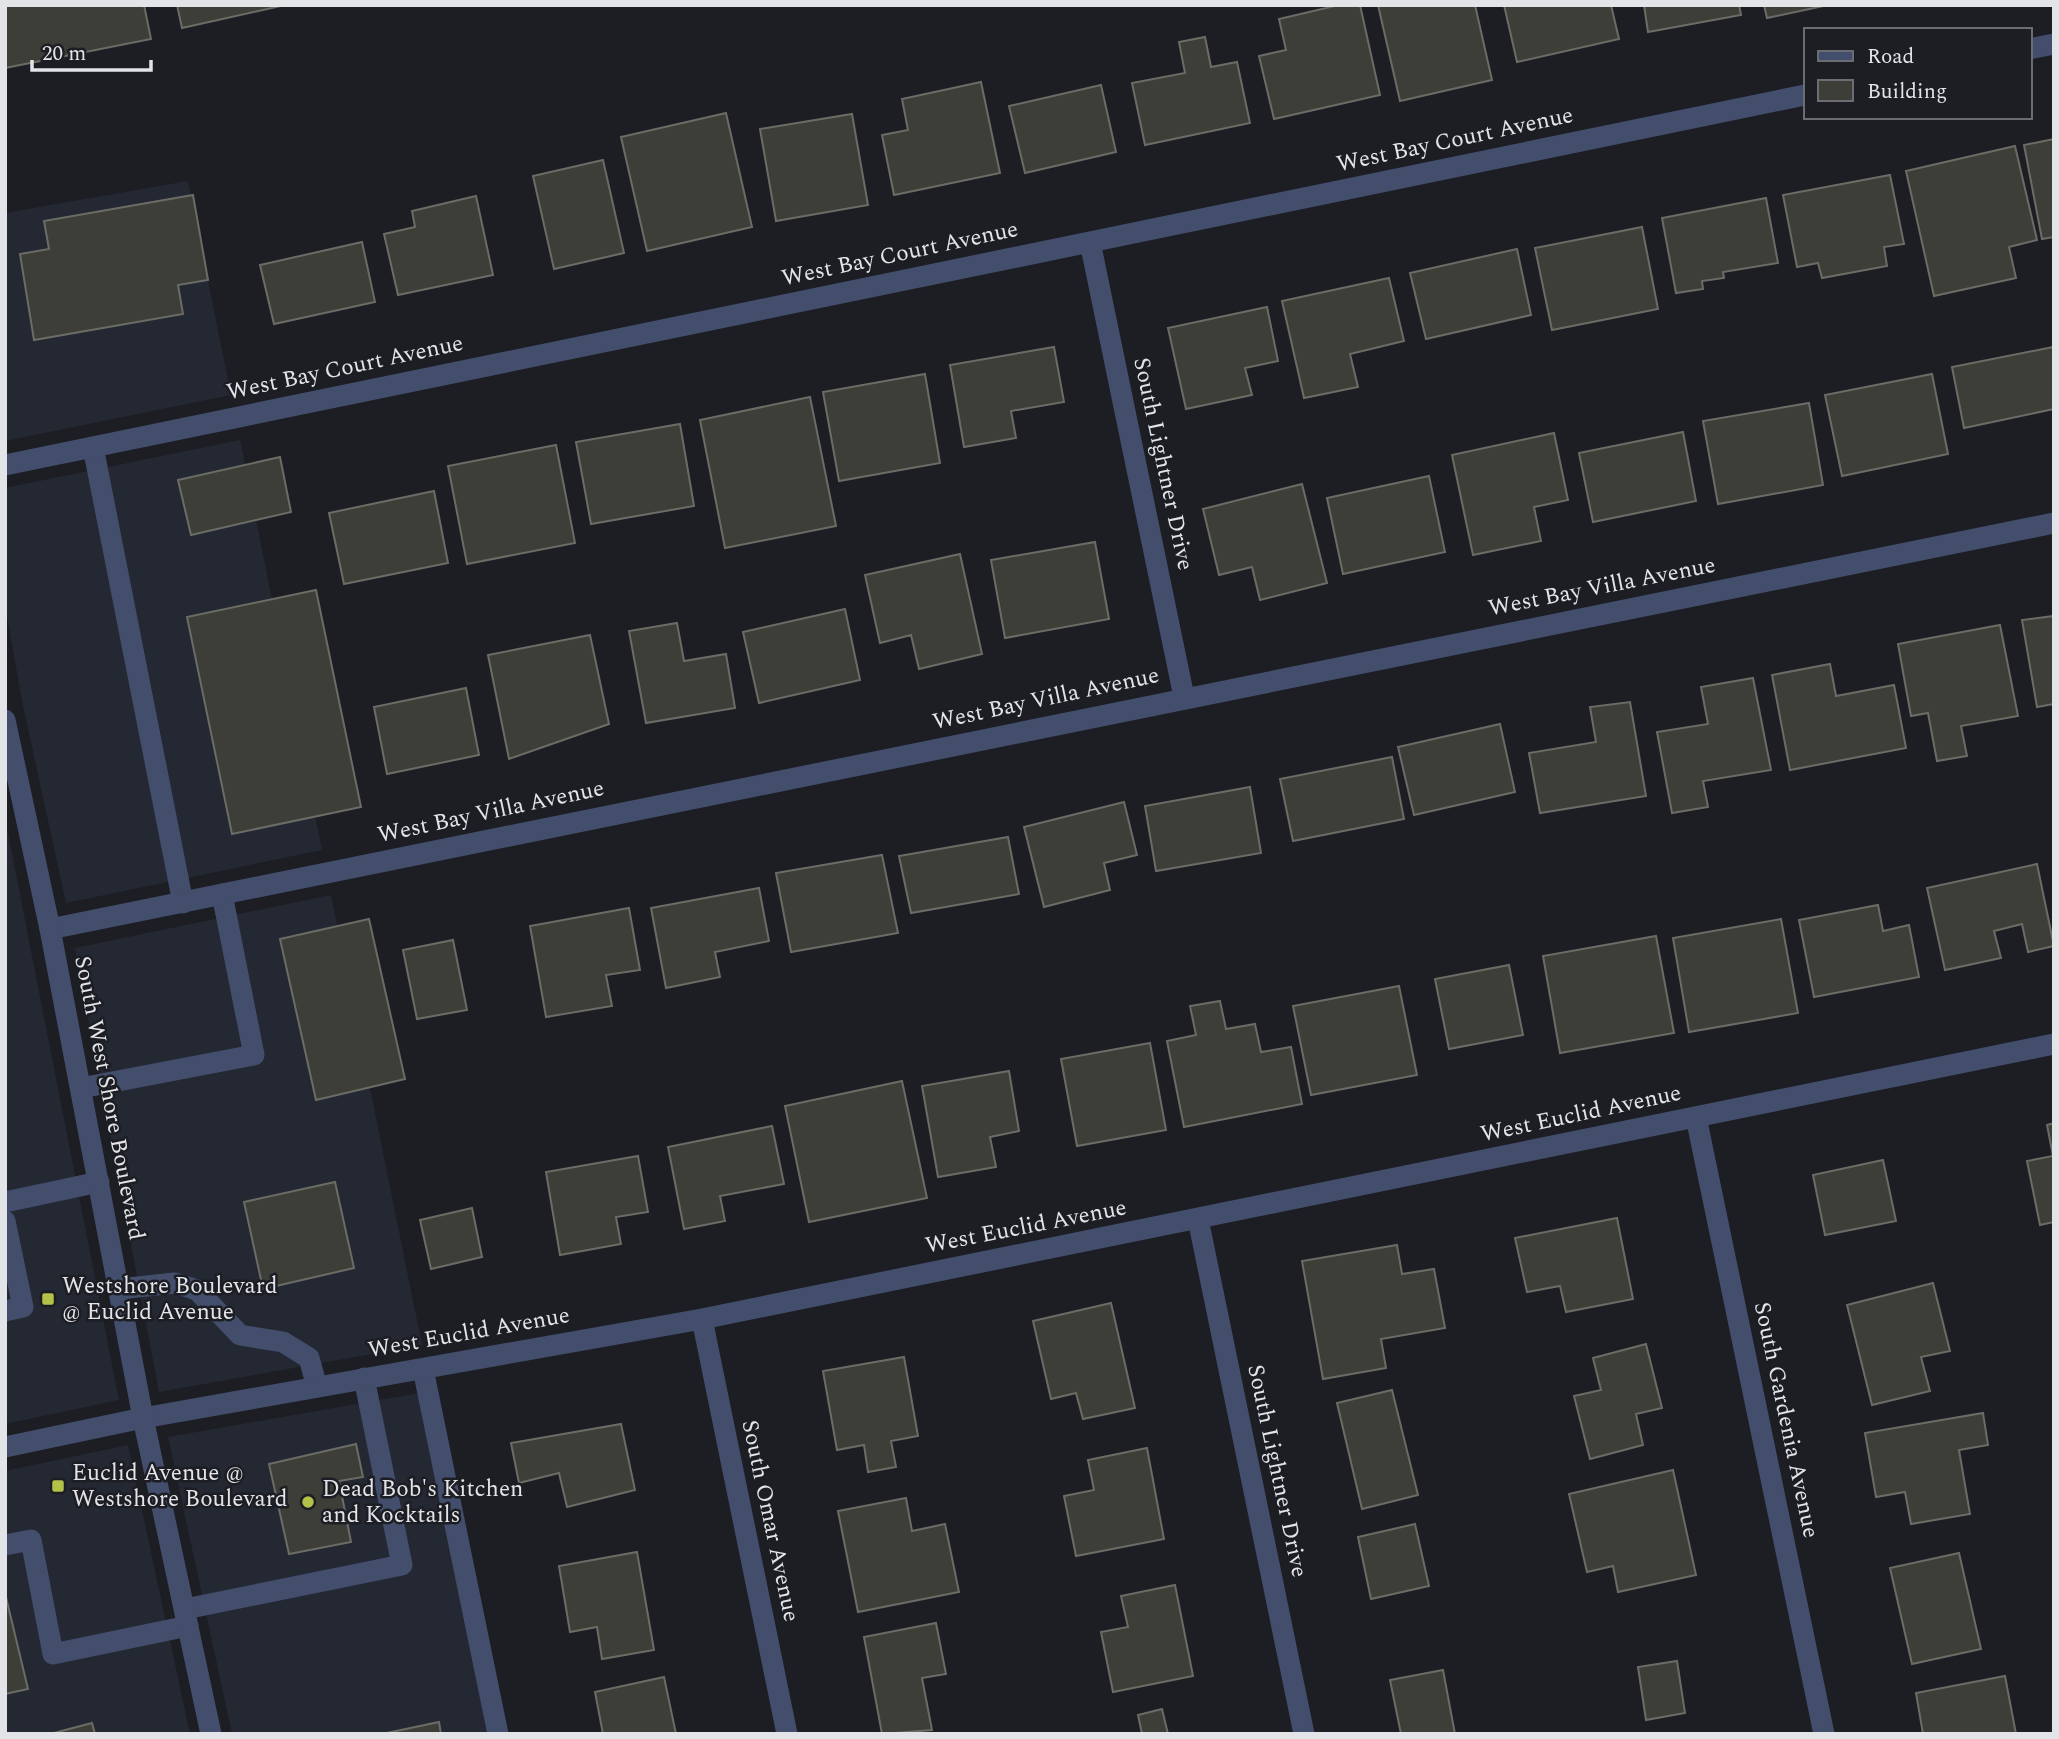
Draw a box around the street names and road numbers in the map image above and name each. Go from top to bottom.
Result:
street label: West Bay Court Avenue [1334,98,1576,182]
street label: West Bay Court Avenue [779,212,1021,296]
street label: West Bay Court Avenue [224,326,466,410]
street label: South Lightner Drive [1123,354,1203,574]
street label: West Bay Villa Avenue [1485,548,1719,626]
street label: West Bay Villa Avenue [930,658,1162,740]
street label: West Bay Villa Avenue [375,771,607,853]
street label: South West Shore Boulevard [64,953,154,1243]
street label: West Euclid Avenue [1477,1076,1685,1152]
street label: West Euclid Avenue [922,1190,1130,1264]
street label: West Euclid Avenue [365,1298,573,1368]
street label: South Gardenia Avenue [1744,1299,1828,1541]
street label: South Lightner Drive [1237,1361,1317,1581]
street label: South Omar Avenue [732,1417,808,1625]

